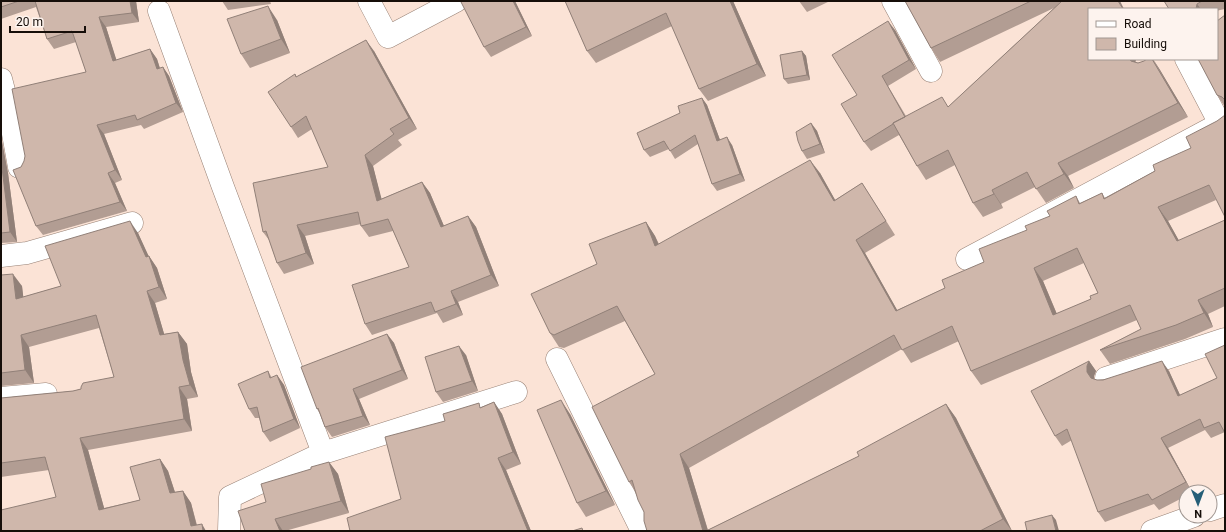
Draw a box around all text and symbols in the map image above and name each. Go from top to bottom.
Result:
scale bar [10,8,85,34]
legend [1088,8,1218,60]
text: 20 m [16,15,43,29]
text: Road [1124,17,1152,31]
text: Building [1124,37,1167,51]
north arrow [1178,484,1218,524]
text: N [1194,507,1202,520]

